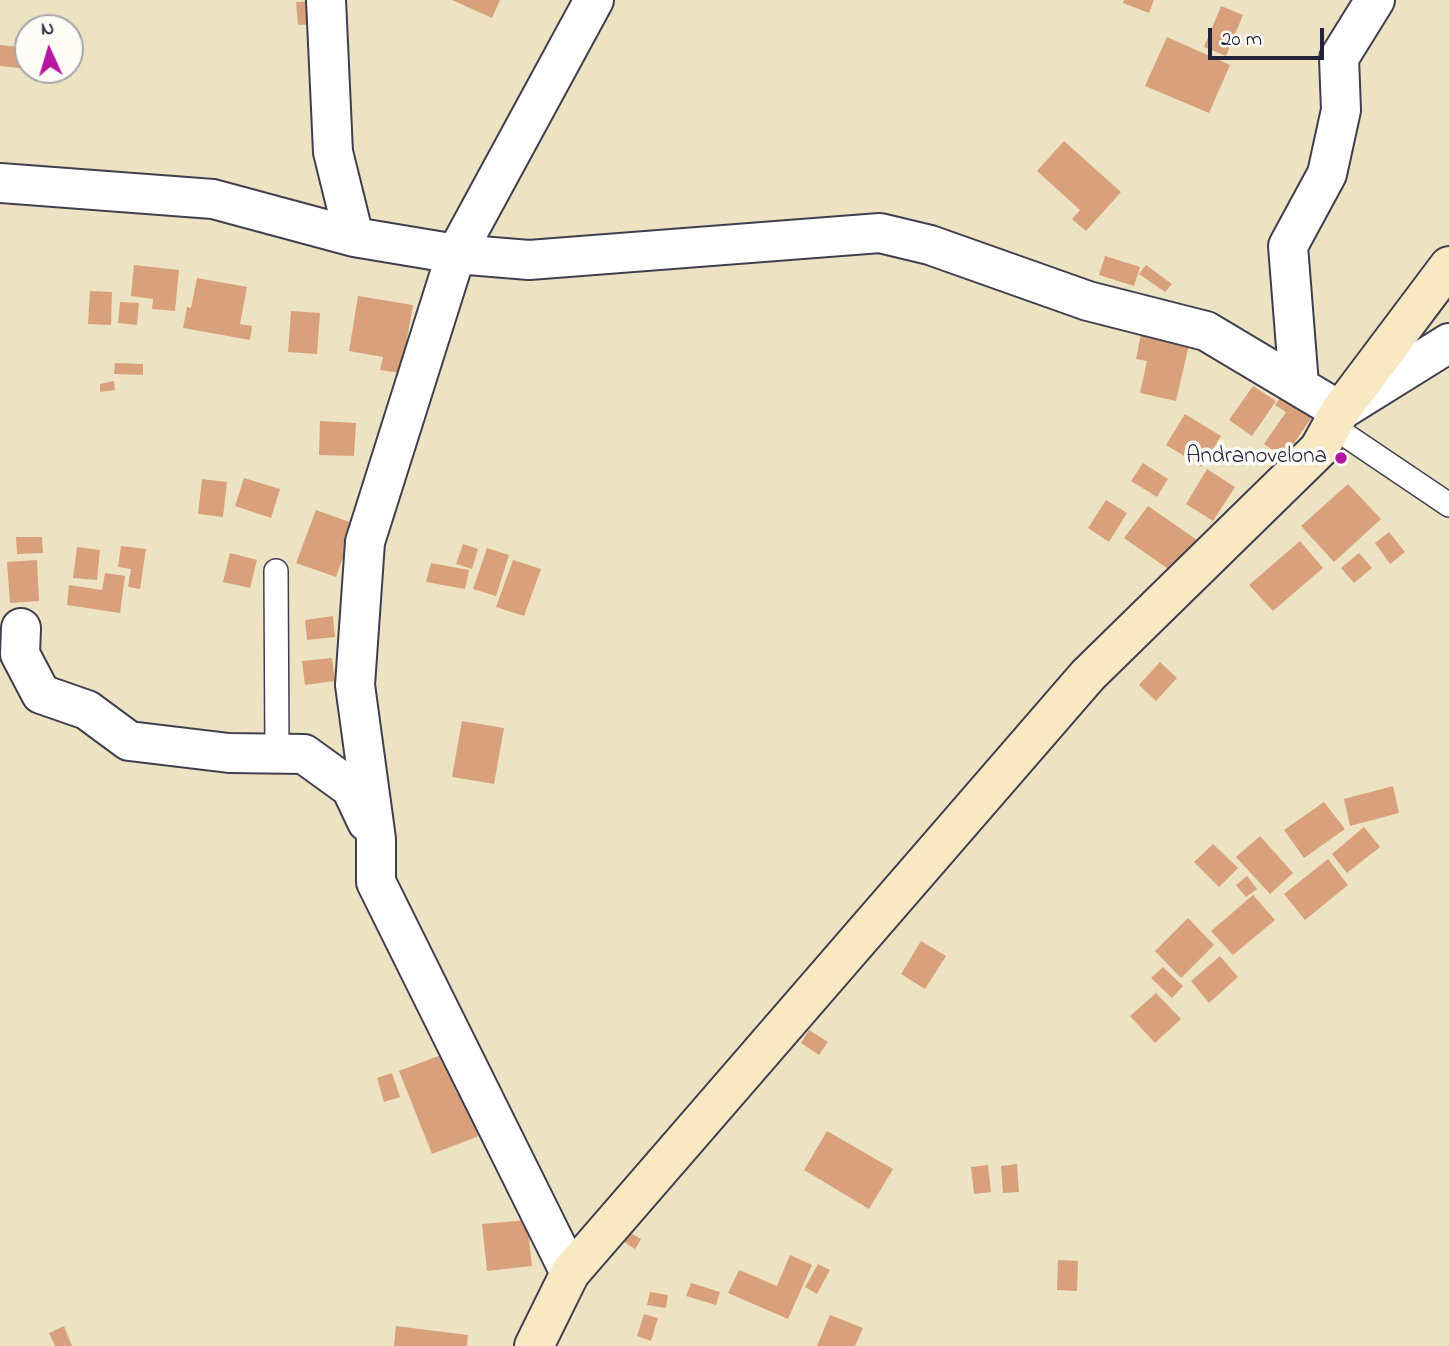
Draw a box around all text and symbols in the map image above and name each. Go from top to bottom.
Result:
north arrow [14,14,84,84]
scale bar [1211,14,1326,58]
text: N [40,16,55,43]
text: 20 m [1221,25,1262,55]
place label: Andranovelona [1186,444,1327,472]
marker: Andranovelona [1333,450,1349,466]

